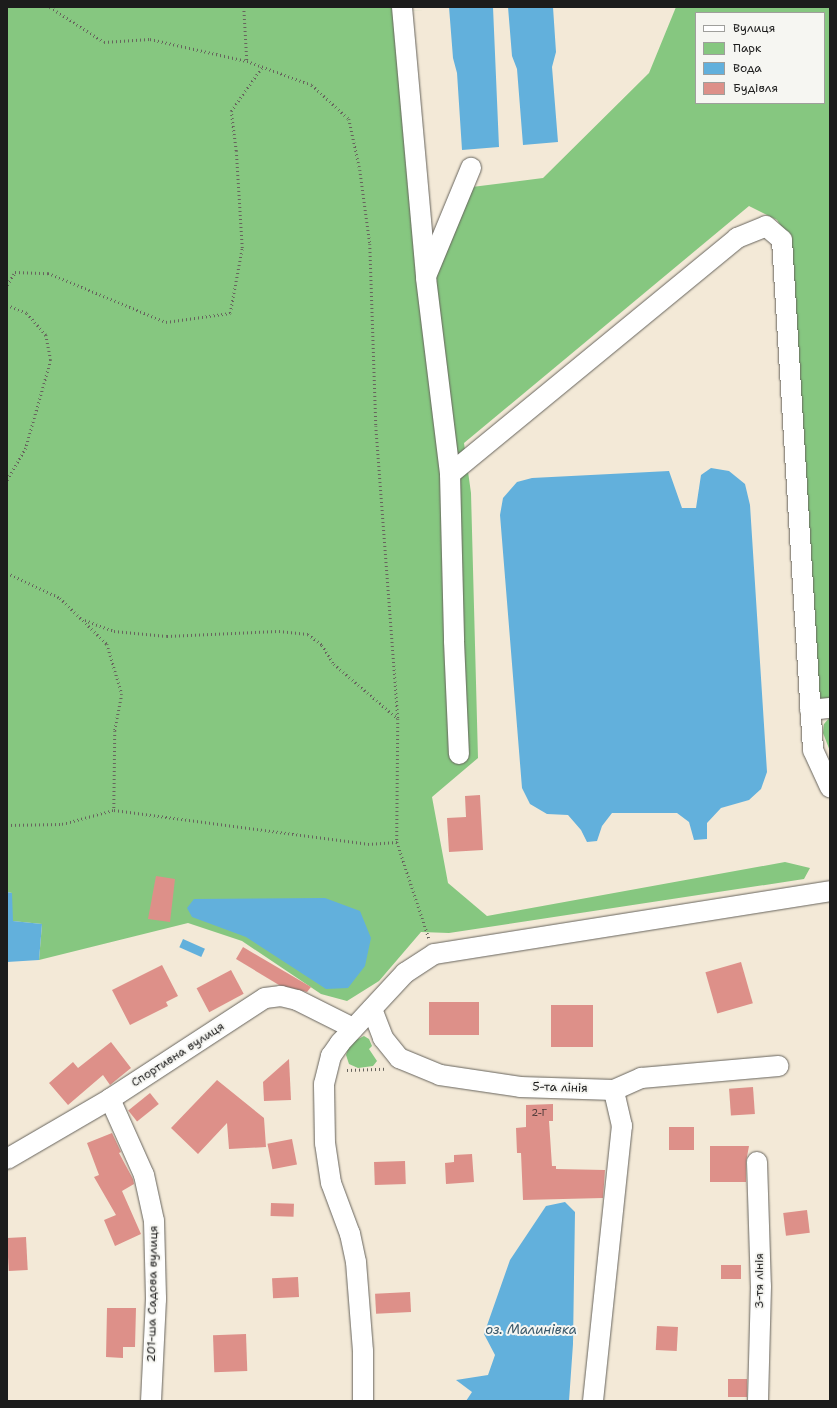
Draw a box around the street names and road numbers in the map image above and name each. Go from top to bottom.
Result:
street label: Спортивна вулиця [129,1020,227,1090]
street label: 5-та лінія [532,1080,588,1096]
street label: 201-ша Садова вулиця [145,1225,161,1363]
street label: 3-тя лінія [753,1253,767,1309]

